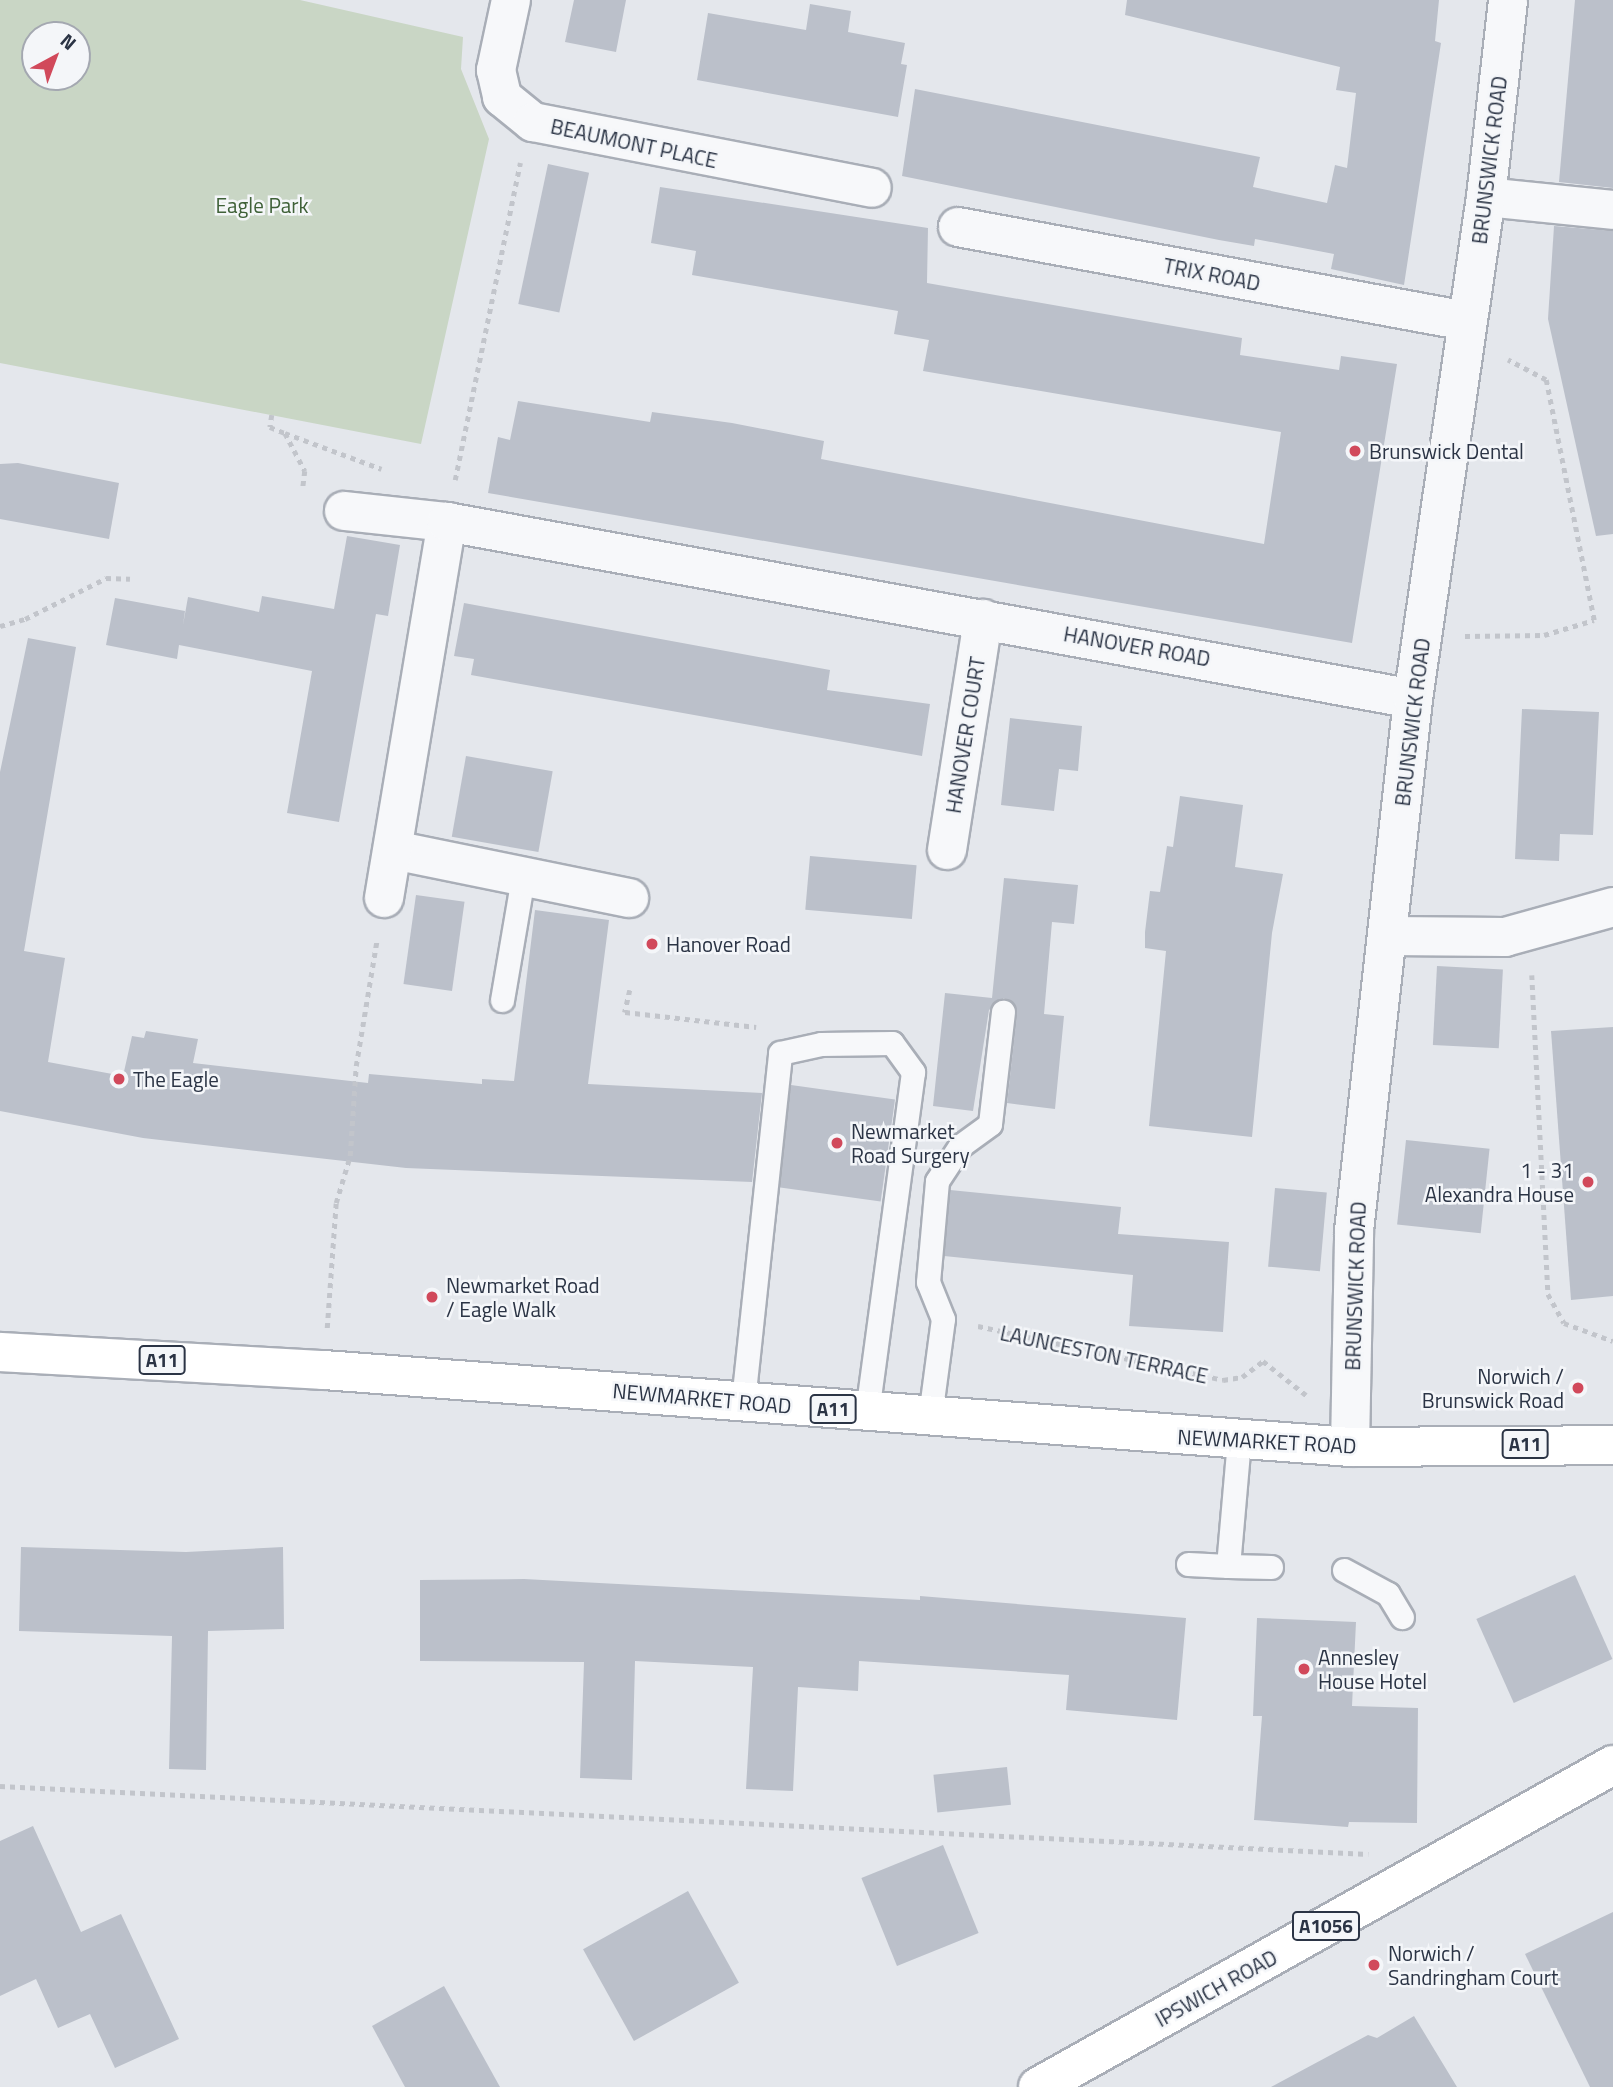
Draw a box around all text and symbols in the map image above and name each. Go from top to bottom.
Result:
north arrow [21,21,91,91]
text: N [54,26,83,57]
street label: BRUNSWICK ROAD [1466,74,1512,246]
street label: BEAUMONT PLACE [548,113,720,173]
park label: Eagle Park [215,192,309,218]
street label: TRIX ROAD [1161,252,1263,296]
place label: Brunswick Dental [1369,438,1524,464]
marker: Brunswick Dental [1347,443,1363,459]
street label: HANOVER ROAD [1062,621,1212,671]
street label: BRUNSWICK ROAD [1389,636,1435,808]
street label: HANOVER COURT [940,655,990,815]
place label: Hanover Road [666,931,791,957]
marker: Hanover Road [644,936,660,952]
place label: The Eagle [133,1066,219,1092]
marker: The Eagle [111,1071,127,1087]
place label: Newmarket Road Surgery [851,1118,970,1168]
marker: Newmarket Road Surgery [829,1135,845,1151]
place label: 1 - 31 Alexandra House [1425,1157,1574,1207]
marker: 1 - 31 Alexandra House [1580,1174,1596,1190]
street label: BRUNSWICK ROAD [1339,1201,1371,1371]
place label: Newmarket Road / Eagle Walk [446,1272,600,1322]
marker: Newmarket Road / Eagle Walk [424,1289,440,1305]
street label: LAUNCESTON TERRACE [998,1320,1210,1388]
road number: A11 [138,1344,186,1376]
place label: Norwich / Brunswick Road [1422,1363,1564,1413]
street label: NEWMARKET ROAD [612,1378,792,1418]
marker: Norwich / Brunswick Road [1570,1380,1586,1396]
road number: A11 [808,1394,858,1424]
street label: NEWMARKET ROAD [1177,1424,1357,1458]
road number: A11 [1500,1428,1550,1460]
place label: Annesley House Hotel [1318,1644,1427,1694]
marker: Annesley House Hotel [1296,1661,1312,1677]
road number: A1056 [1291,1910,1361,1942]
place label: Norwich / Sandringham Court [1388,1940,1558,1990]
street label: IPSWICH ROAD [1151,1944,1281,2032]
marker: Norwich / Sandringham Court [1366,1957,1382,1973]

